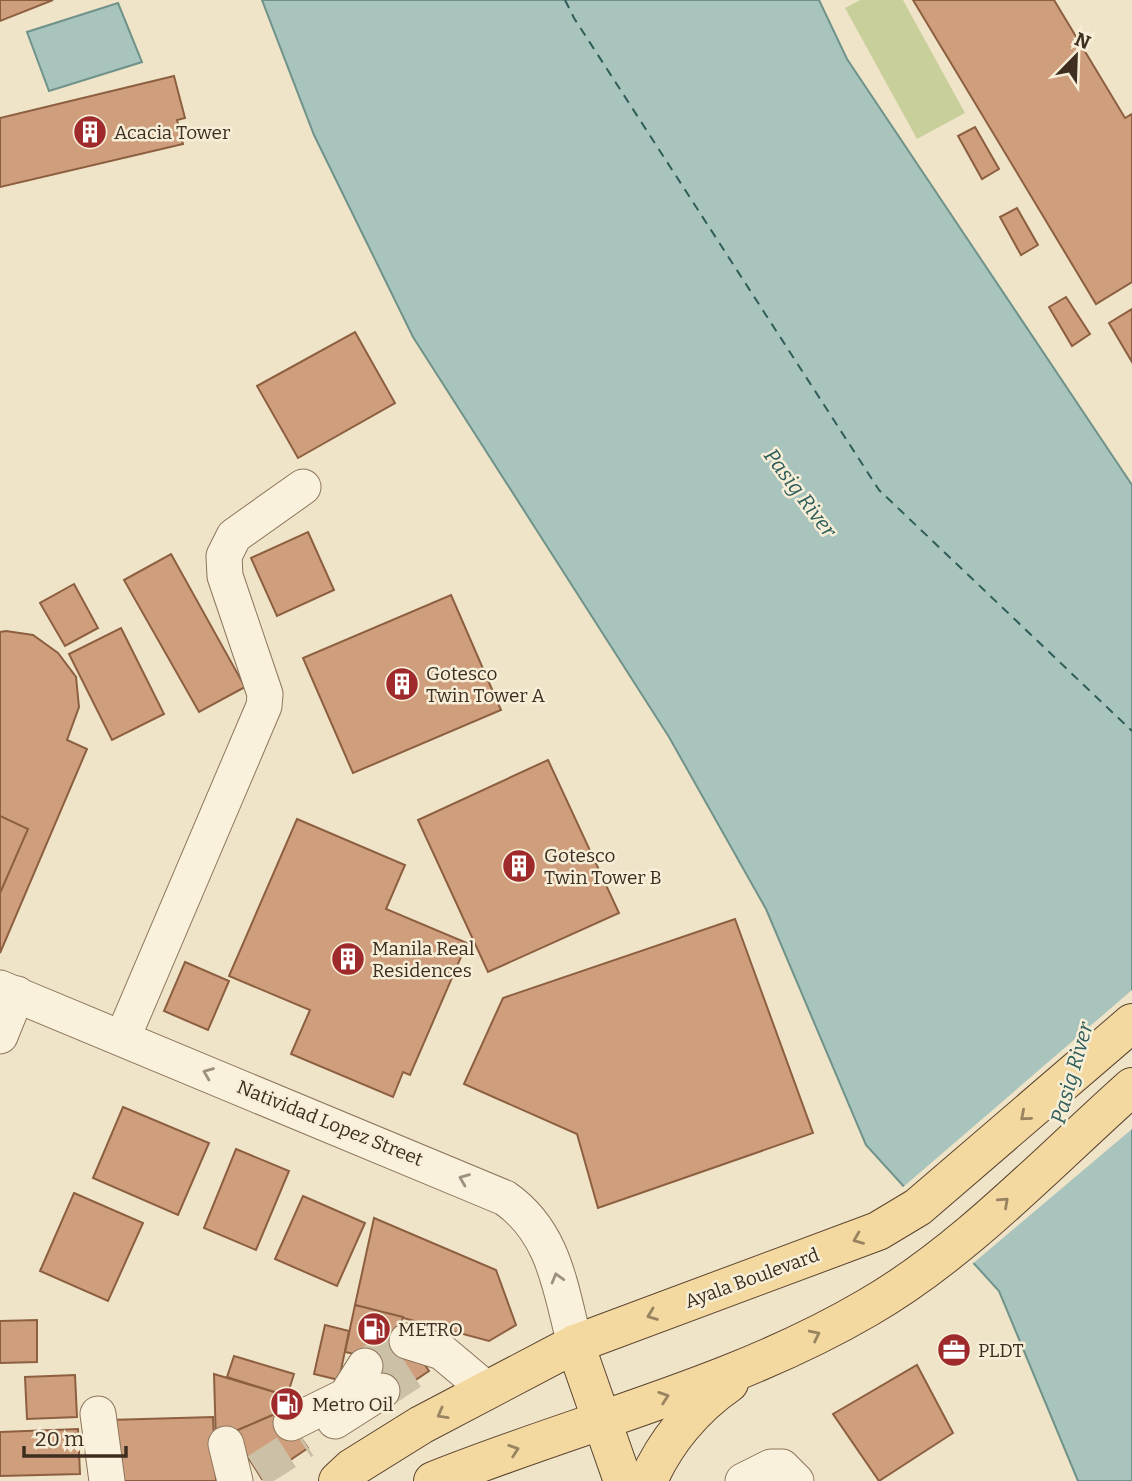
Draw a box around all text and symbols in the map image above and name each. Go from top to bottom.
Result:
north arrow [1041,21,1111,91]
text: N [1071,27,1094,54]
building icon: Acacia Tower [71,113,109,151]
place label: Acacia Tower [114,121,231,144]
water label: Pasig River [758,444,843,544]
place label: Gotesco Twin Tower A [426,662,546,707]
building icon: Gotesco Twin Tower A [383,665,421,703]
place label: Gotesco Twin Tower B [544,844,662,889]
building icon: Gotesco Twin Tower B [500,847,538,885]
place label: Manila Real Residences [372,937,474,982]
building icon: Manila Real Residences [329,940,367,978]
water label: Pasig River [1045,1018,1099,1127]
one-way arrow [203,1067,216,1081]
street label: Natividad Lopez Street [234,1075,427,1171]
one-way arrow [1020,1108,1033,1120]
one-way arrow [459,1173,471,1187]
one-way arrow [996,1197,1009,1210]
one-way arrow [852,1230,864,1244]
street label: Ayala Boulevard [682,1243,822,1313]
one-way arrow [551,1272,565,1284]
one-way arrow [646,1307,658,1321]
fuel station icon: METRO [355,1310,393,1348]
place label: METRO [398,1318,463,1341]
one-way arrow [808,1330,820,1344]
office icon: PLDT [935,1331,973,1369]
place label: PLDT [978,1339,1024,1362]
fuel station icon: Metro Oil [268,1385,306,1423]
one-way arrow [657,1391,669,1405]
place label: Metro Oil [312,1393,394,1416]
one-way arrow [436,1406,449,1419]
scale bar [24,1414,126,1458]
text: 20 m [35,1426,84,1452]
one-way arrow [507,1444,519,1458]

